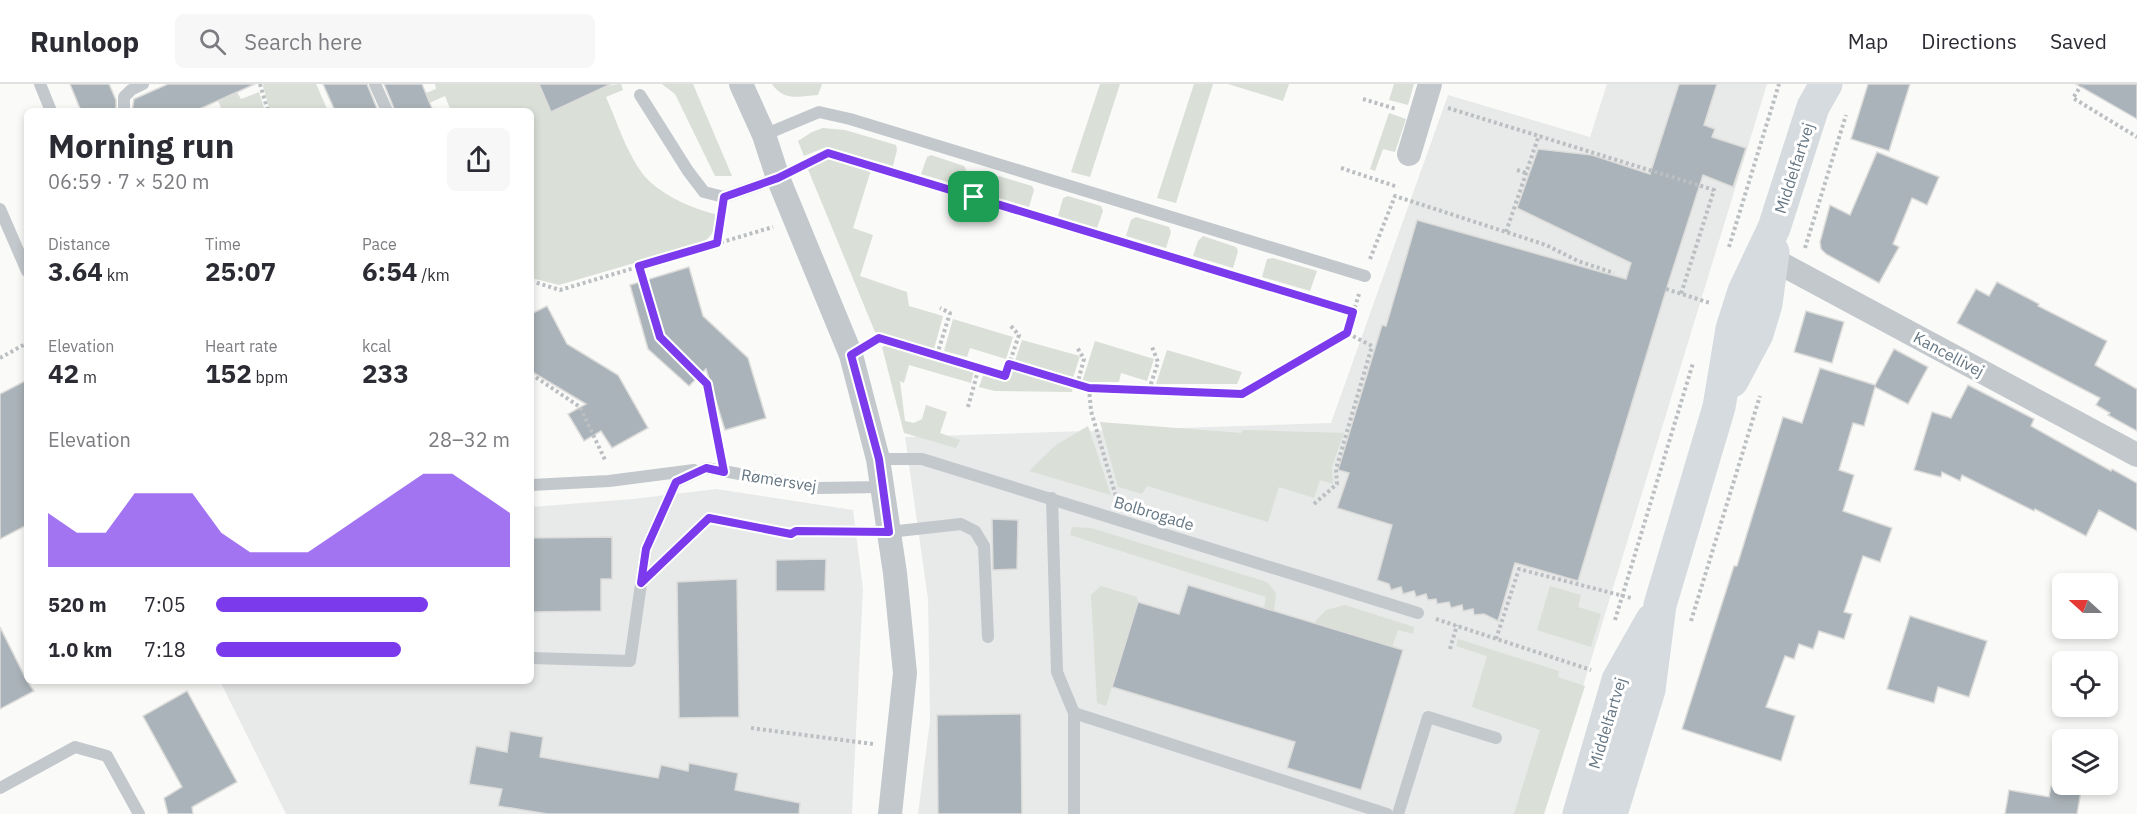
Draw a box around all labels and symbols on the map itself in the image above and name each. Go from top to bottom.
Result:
street label: Middelfartvej [1770,120,1818,216]
pin [948,171,999,222]
street label: Kancellivej [1910,327,1988,381]
street label: Rømersvej [740,464,818,496]
street label: Bolbrogade [1111,491,1197,535]
north arrow [2052,573,2118,639]
street label: Middelfartvej [1584,675,1630,771]

